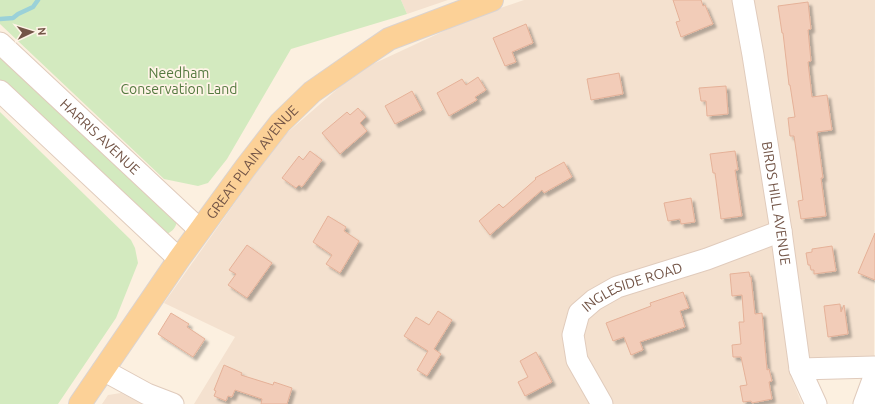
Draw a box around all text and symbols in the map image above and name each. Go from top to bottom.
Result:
north arrow [12,12,52,52]
text: N [36,27,48,36]
park label: Needham Conservation Land [121,65,238,97]
street label: HARRIS AVENUE [57,96,143,178]
street label: GREAT PLAIN AVENUE [203,102,301,222]
street label: BIRDS HILL AVENUE [759,140,794,266]
street label: INGLESIDE ROAD [578,259,685,315]

